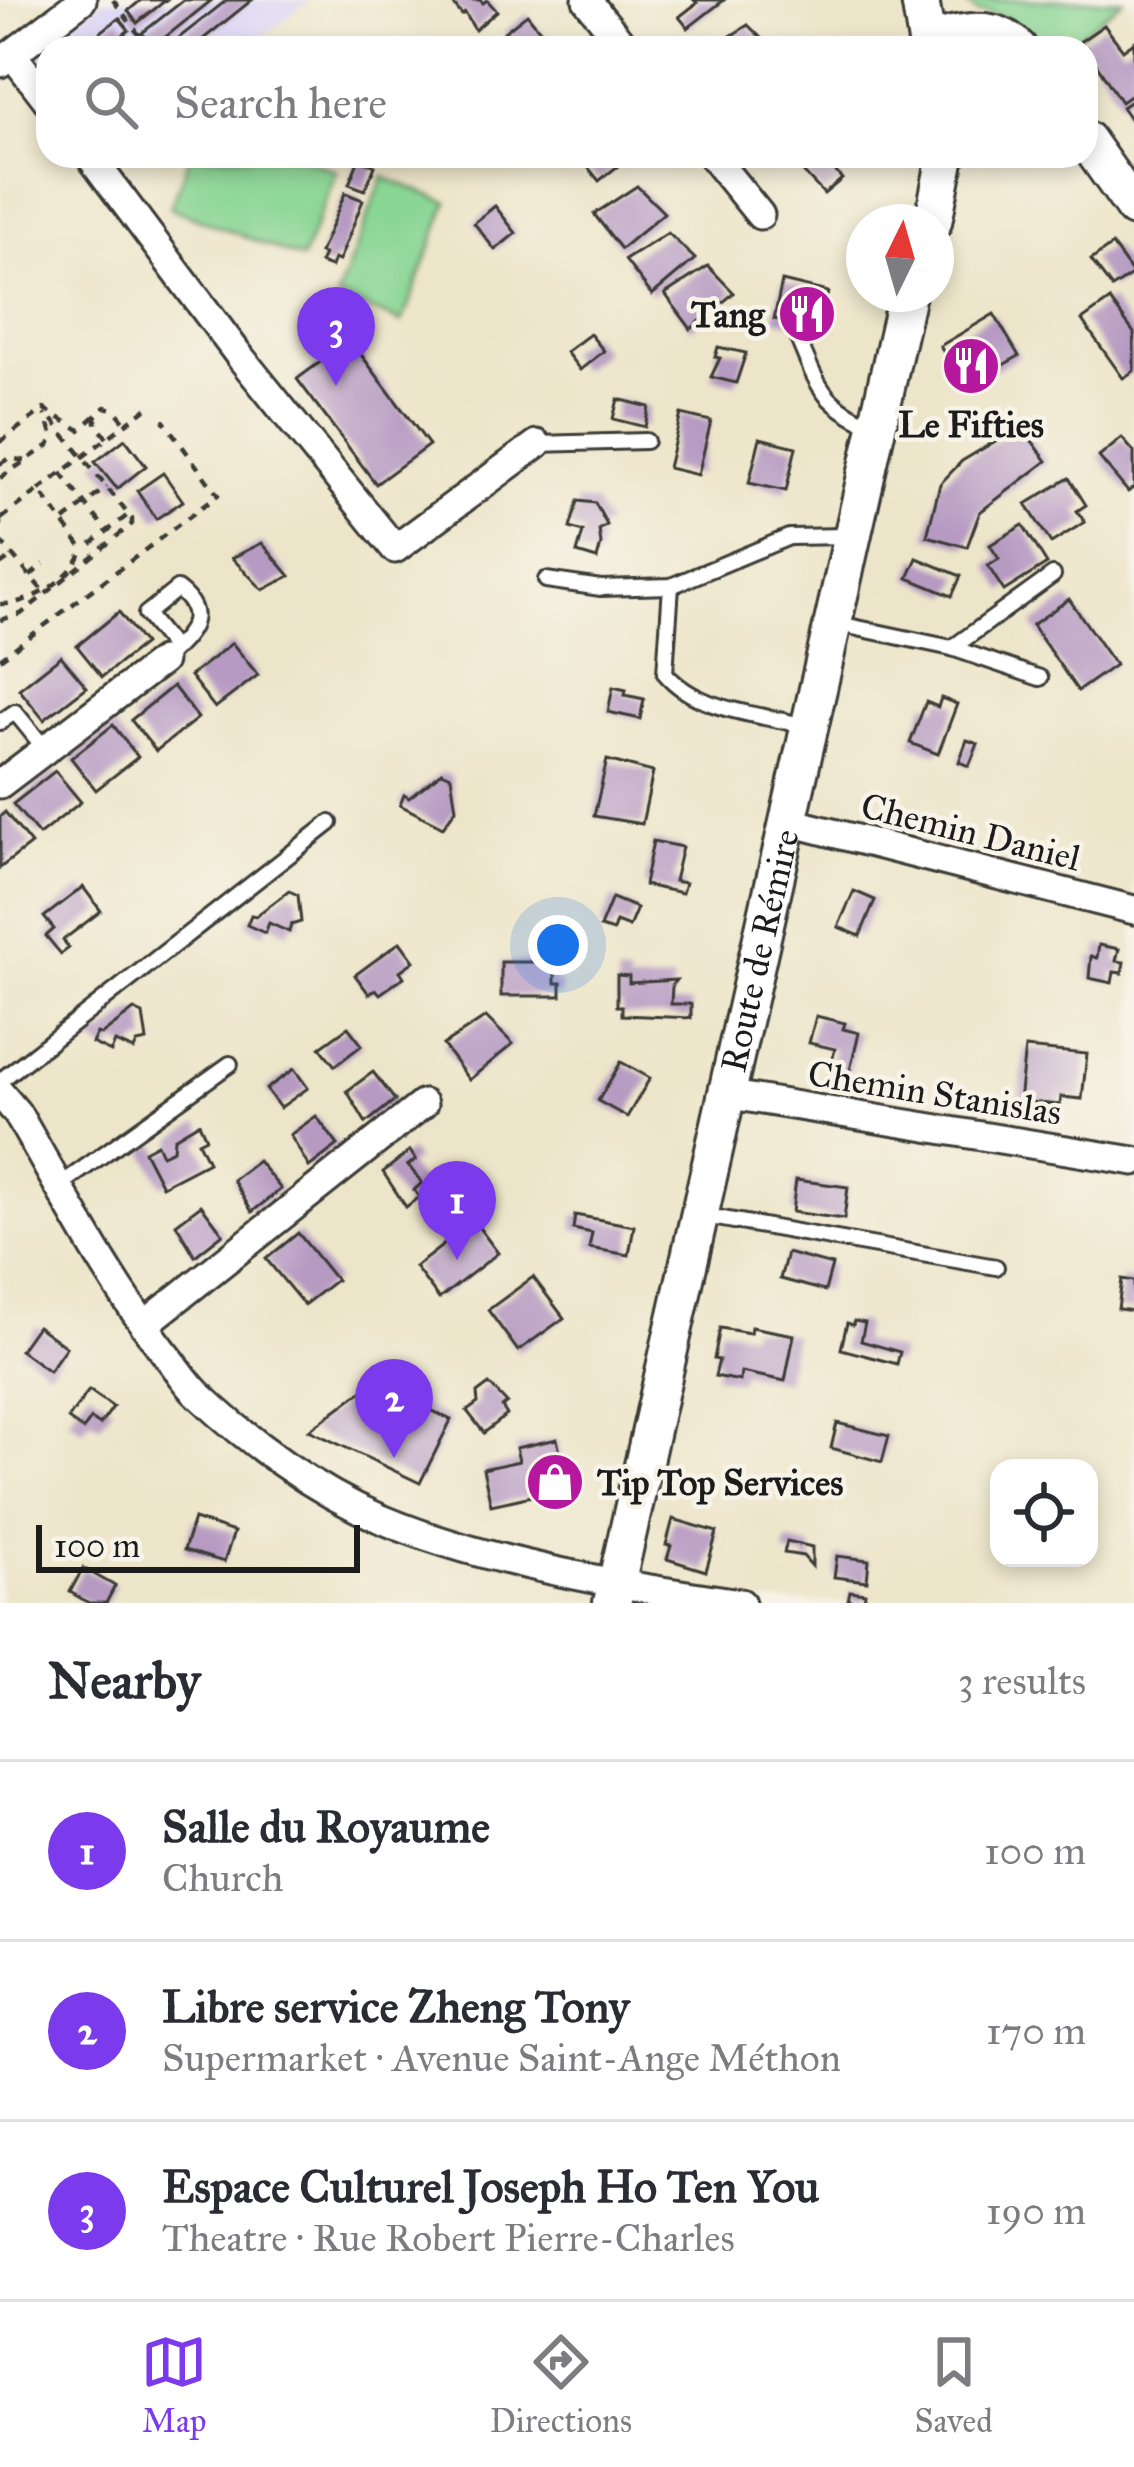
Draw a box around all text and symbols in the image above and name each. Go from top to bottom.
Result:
search box [36,36,1098,168]
icon: search [78,69,144,135]
text: Search here [174,75,387,130]
north arrow [846,204,954,312]
restaurant icon: Tang [776,283,838,345]
pin: 3 [297,287,375,386]
place label: Tang [691,293,766,337]
restaurant icon: Le Fifties [940,335,1002,397]
place label: Le Fifties [898,403,1044,447]
street label: Chemin Daniel [857,783,1085,881]
street label: Route de Rémire [711,825,809,1076]
your location [528,915,588,975]
street label: Chemin Stanislas [805,1051,1065,1135]
pin: 1 [418,1161,496,1260]
pin: 2 [355,1359,433,1458]
shop icon: Tip Top Services [524,1451,586,1513]
map controls [990,1459,1098,1567]
button: locate [990,1459,1098,1567]
place label: Tip Top Services [597,1461,843,1505]
scale bar [36,1519,360,1572]
text: 100 m [54,1526,140,1566]
text: Nearby [48,1650,200,1712]
text: 3 results [958,1657,1086,1705]
text: Salle du Royaume [162,1799,490,1854]
text: 1 [79,1827,95,1875]
text: 100 m [984,1827,1086,1875]
text: Church [162,1854,283,1902]
text: Libre service Zheng Tony [162,1979,630,2034]
text: 2 [77,2007,97,2055]
text: 170 m [986,2007,1086,2055]
text: Supermarket · Avenue Saint-Ange Méthon [162,2034,841,2082]
text: Espace Culturel Joseph Ho Ten You [162,2159,819,2214]
text: 3 [79,2187,95,2235]
text: 190 m [986,2187,1086,2235]
text: Theatre · Rue Robert Pierre-Charles [162,2214,735,2262]
tab: Map [141,2329,207,2441]
tab: Directions [490,2329,632,2441]
tab: Saved [914,2329,993,2441]

